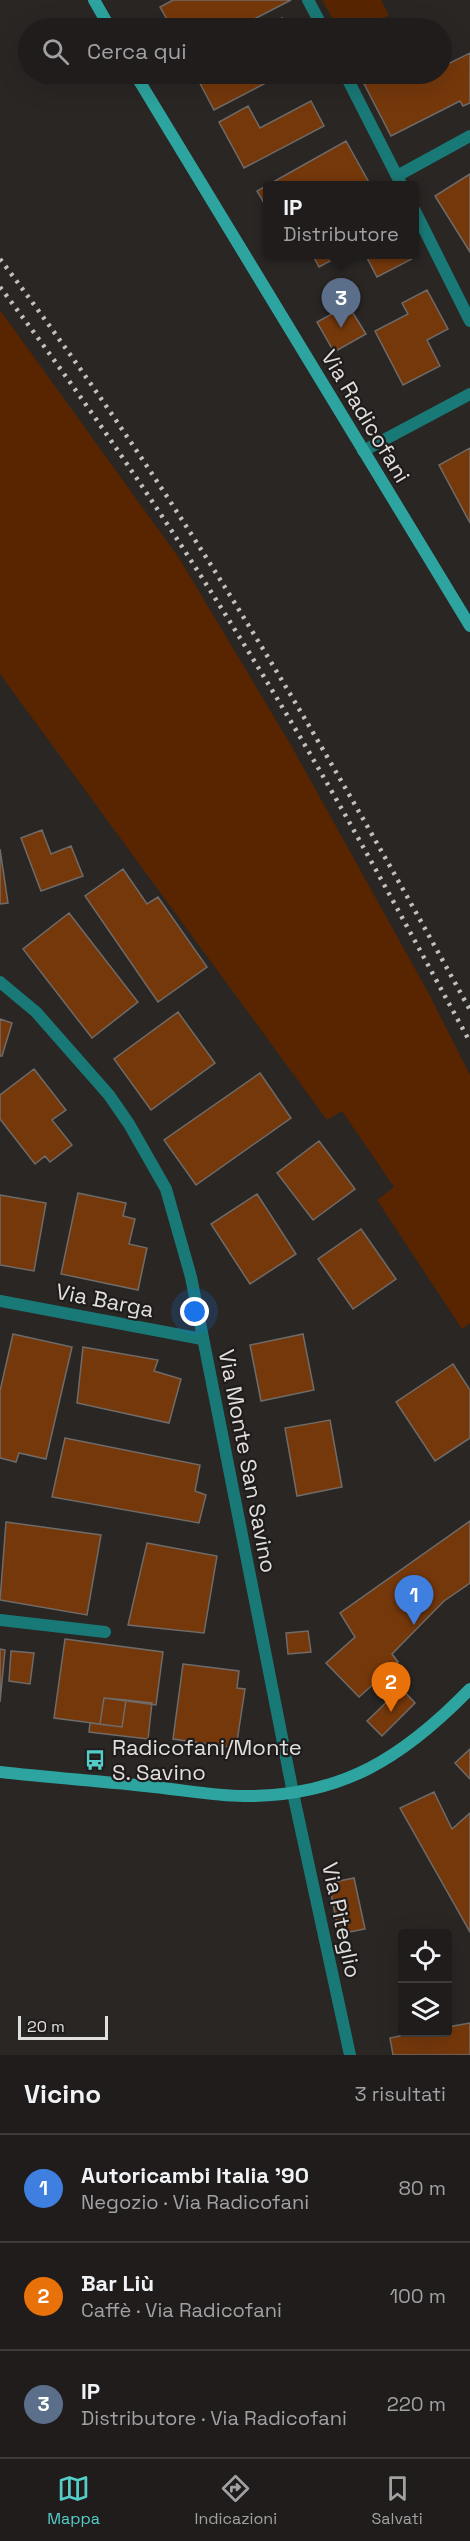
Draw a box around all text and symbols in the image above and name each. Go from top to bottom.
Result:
search box [18,18,452,84]
icon: search [39,35,72,68]
text: Cerca qui [87,37,187,65]
popup [263,181,419,259]
text: IP [283,193,302,221]
text: Distributore [283,221,399,247]
pin: 3 [322,278,360,328]
street label: Via Radicofani [315,344,417,488]
street label: Via Barga [54,1277,157,1323]
your location [180,1297,209,1326]
street label: Via Monte San Savino [213,1347,283,1575]
pin: 1 [394,1576,434,1625]
pin: 2 [372,1662,410,1712]
place label: Radicofani/Monte S. Savino [112,1733,302,1786]
bus stop icon: Radicofani/Monte S. Savino [83,1748,107,1772]
street label: Via Piteglio [316,1860,368,1980]
map controls [398,1929,452,2037]
button: locate [398,1929,452,1983]
button: layers [398,1983,452,2037]
scale bar [18,2013,108,2040]
text: 20 m [27,2016,65,2037]
text: Vicino [24,2077,101,2111]
text: 3 risultati [355,2081,446,2107]
text: Autoricambi Italia '90 [81,2161,309,2189]
text: 1 [39,2175,48,2201]
text: 80 m [398,2175,446,2201]
text: Negozio · Via Radicofani [81,2189,309,2215]
text: Bar Liù [81,2269,154,2297]
text: 2 [38,2283,49,2309]
text: 100 m [390,2283,446,2309]
text: Caffè · Via Radicofani [81,2297,282,2323]
text: IP [81,2377,100,2405]
text: 3 [37,2391,50,2417]
text: 220 m [387,2391,446,2417]
text: Distributore · Via Radicofani [81,2405,347,2431]
tab: Mappa [47,2472,100,2529]
tab: Indicazioni [194,2472,277,2529]
tab: Salvati [371,2472,423,2529]

